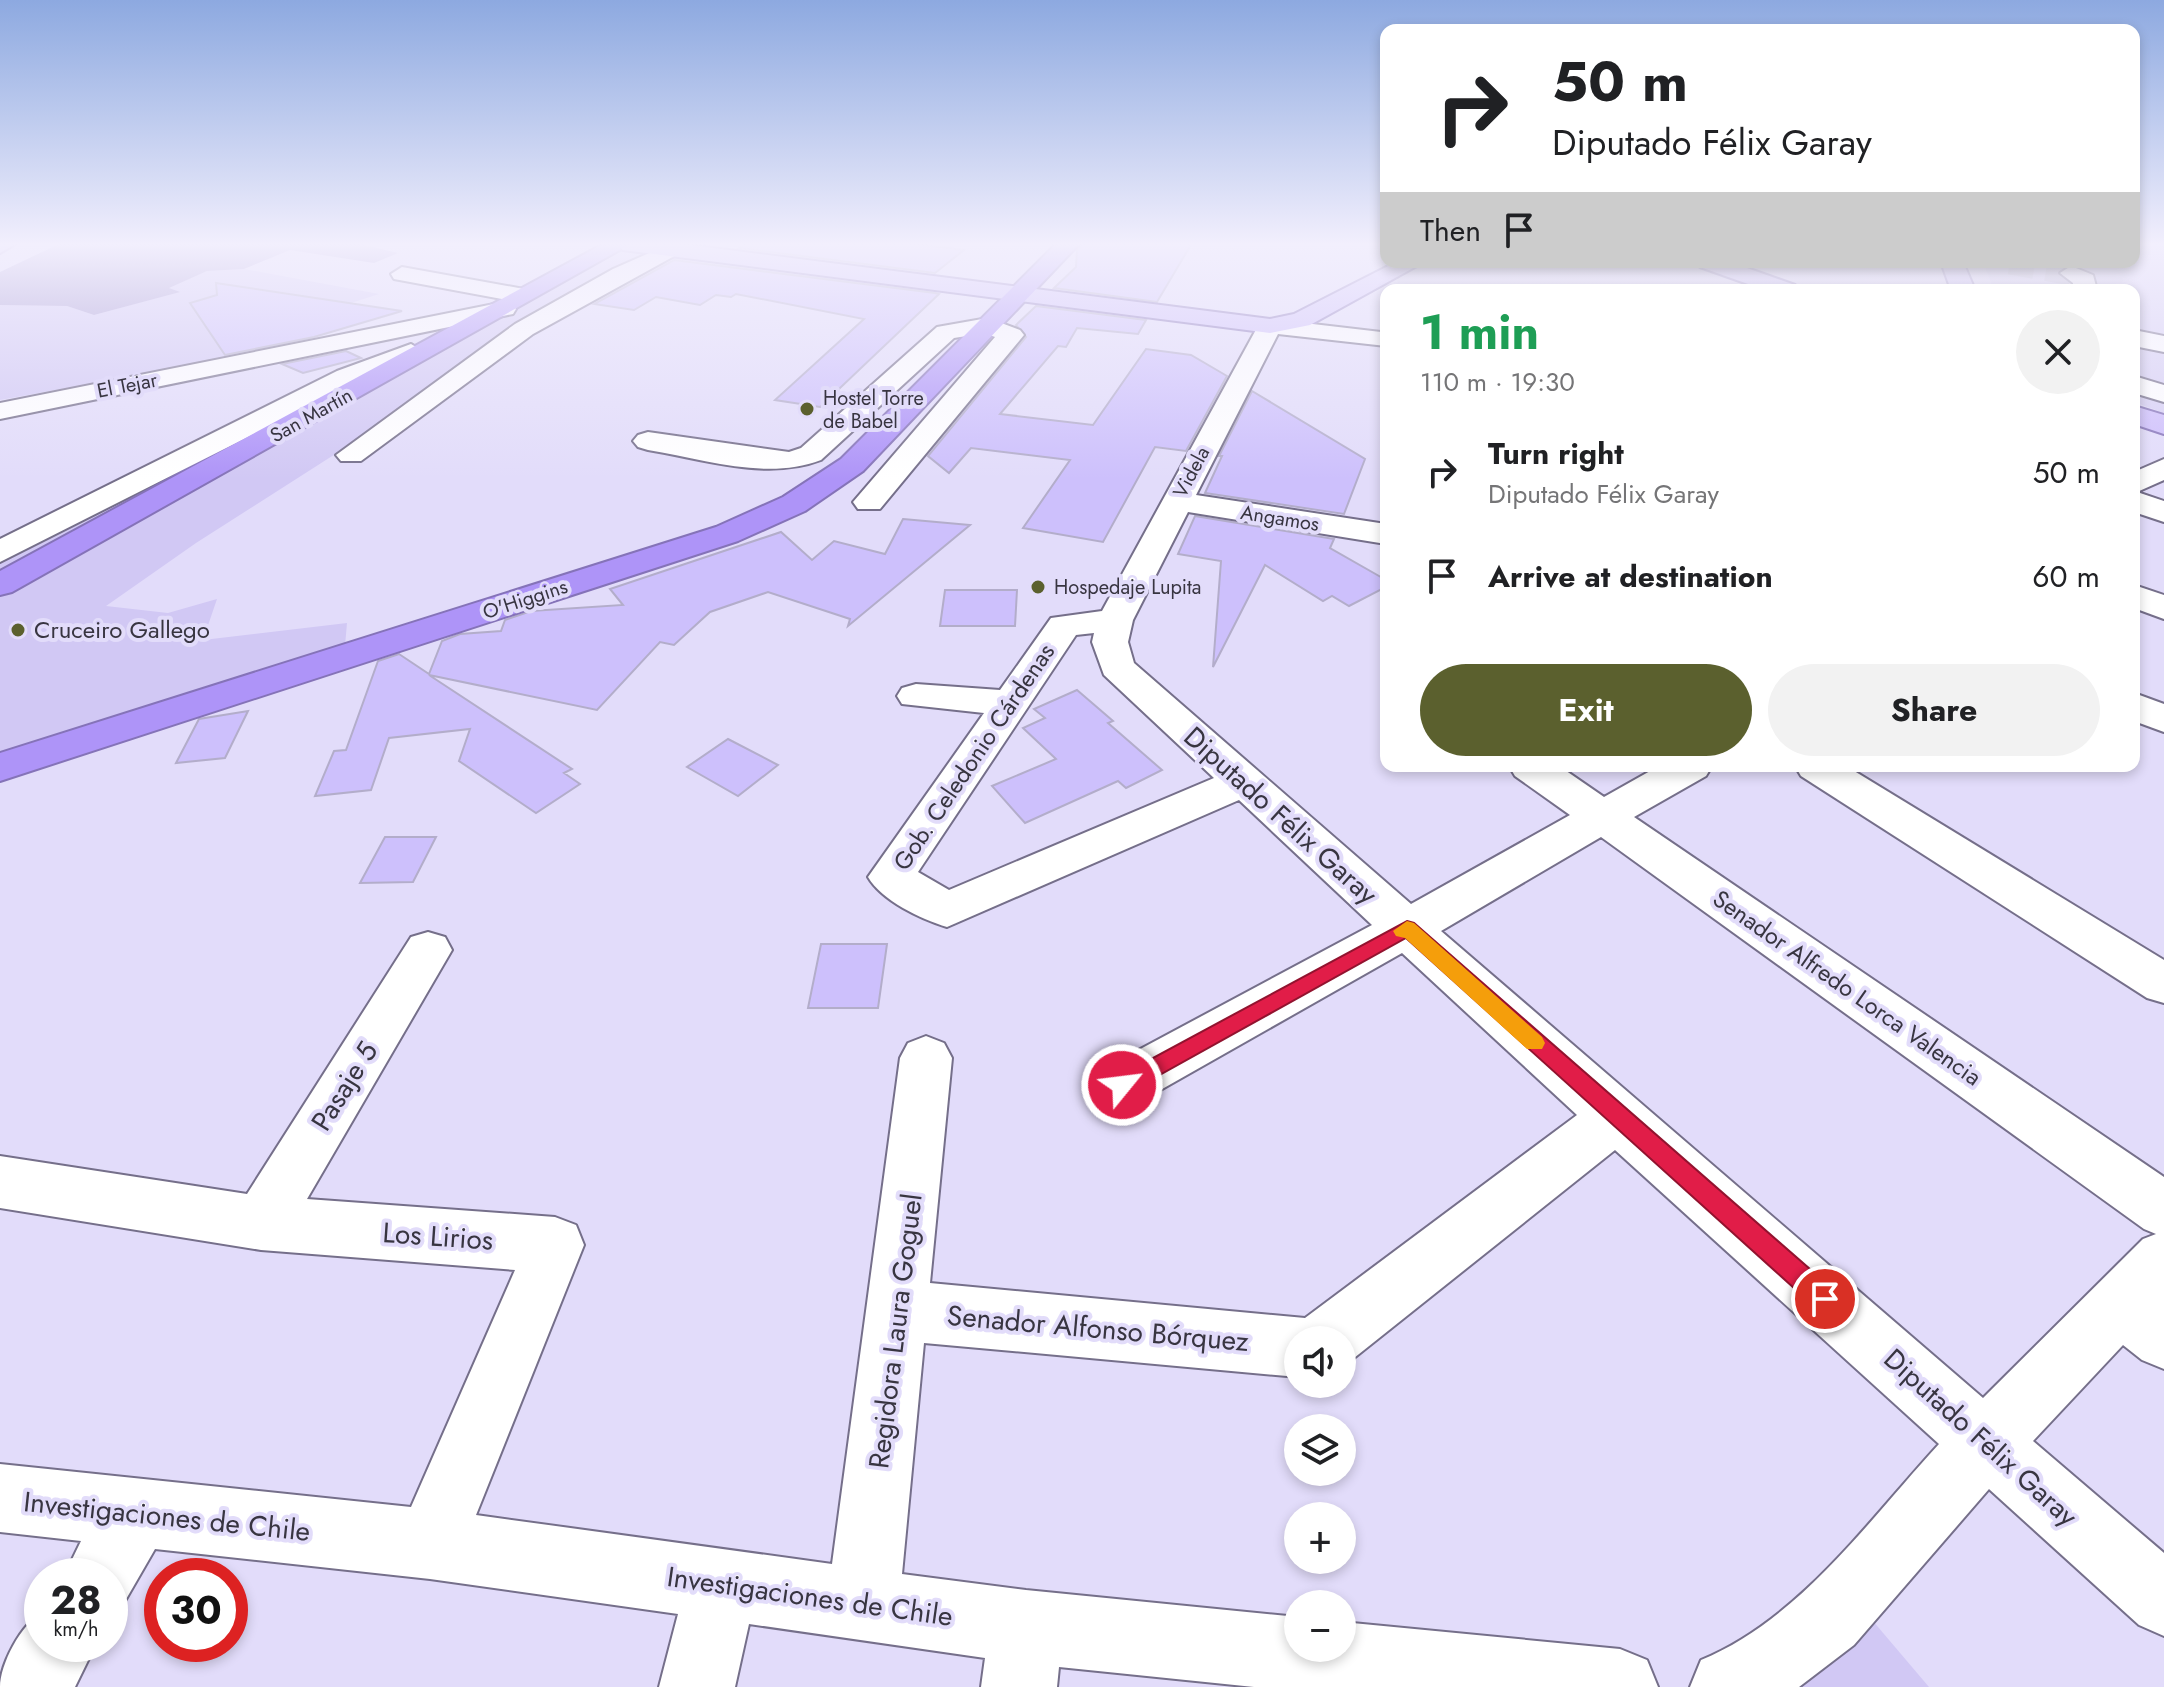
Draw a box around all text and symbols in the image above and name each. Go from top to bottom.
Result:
text: 50 m [1552,41,1688,122]
icon: right [1420,56,1524,160]
text: Diputado Félix Garay [1552,116,1872,168]
icon: arrive [1497,208,1541,252]
text: Then [1420,209,1481,252]
text: 1 min [1420,298,1539,367]
button: close [2016,310,2100,394]
text: 110 m · 19:30 [1420,363,1575,401]
street label: El Tejar [95,365,160,406]
street label: San Martín [265,381,358,450]
place label: Hostel Torre de Babel [823,384,924,436]
marker: Hostel Torre de Babel [798,400,816,418]
text: Turn right [1488,432,1624,475]
street label: Videla [1166,441,1217,503]
icon: right [1420,450,1464,494]
text: 50 m [2033,451,2100,494]
text: Diputado Félix Garay [1488,475,1719,513]
street label: Angamos [1238,498,1321,539]
icon: arrive [1420,554,1464,598]
text: Arrive at destination [1488,555,1773,598]
text: 60 m [2032,555,2100,598]
street label: O'Higgins [479,572,571,627]
place label: Hospedaje Lupita [1054,573,1201,602]
marker: Hospedaje Lupita [1029,578,1047,596]
place label: Cruceiro Gallego [34,612,210,647]
marker: Cruceiro Gallego [9,621,27,639]
street label: Gob. Celedonio Cárdenas [884,636,1063,877]
button: Exit [1420,664,1752,756]
button: Share [1768,664,2100,756]
street label: Diputado Félix Garay [1175,717,1387,914]
street label: Senador Alfredo Lorca Valencia [1706,881,1989,1094]
street label: Pasaje 5 [301,1034,388,1139]
position arrow [1080,1043,1164,1127]
street label: Regidora Laura Goguel [858,1191,933,1471]
street label: Los Lirios [381,1212,495,1261]
pin [1791,1265,1859,1333]
icon: arrive [1803,1277,1847,1321]
street label: Senador Alfonso Bórquez [945,1295,1251,1362]
map controls [1284,1326,1356,1662]
button: sound [1284,1326,1356,1398]
street label: Diputado Félix Garay [1875,1339,2087,1536]
button: layers [1284,1414,1356,1486]
street label: Investigaciones de Chile [22,1481,312,1552]
button: + [1284,1502,1356,1574]
street label: Investigaciones de Chile [664,1556,955,1637]
speed limit sign: 30 [144,1558,248,1662]
text: 28 [50,1571,102,1629]
button: − [1284,1590,1356,1662]
text: km/h [53,1615,99,1644]

